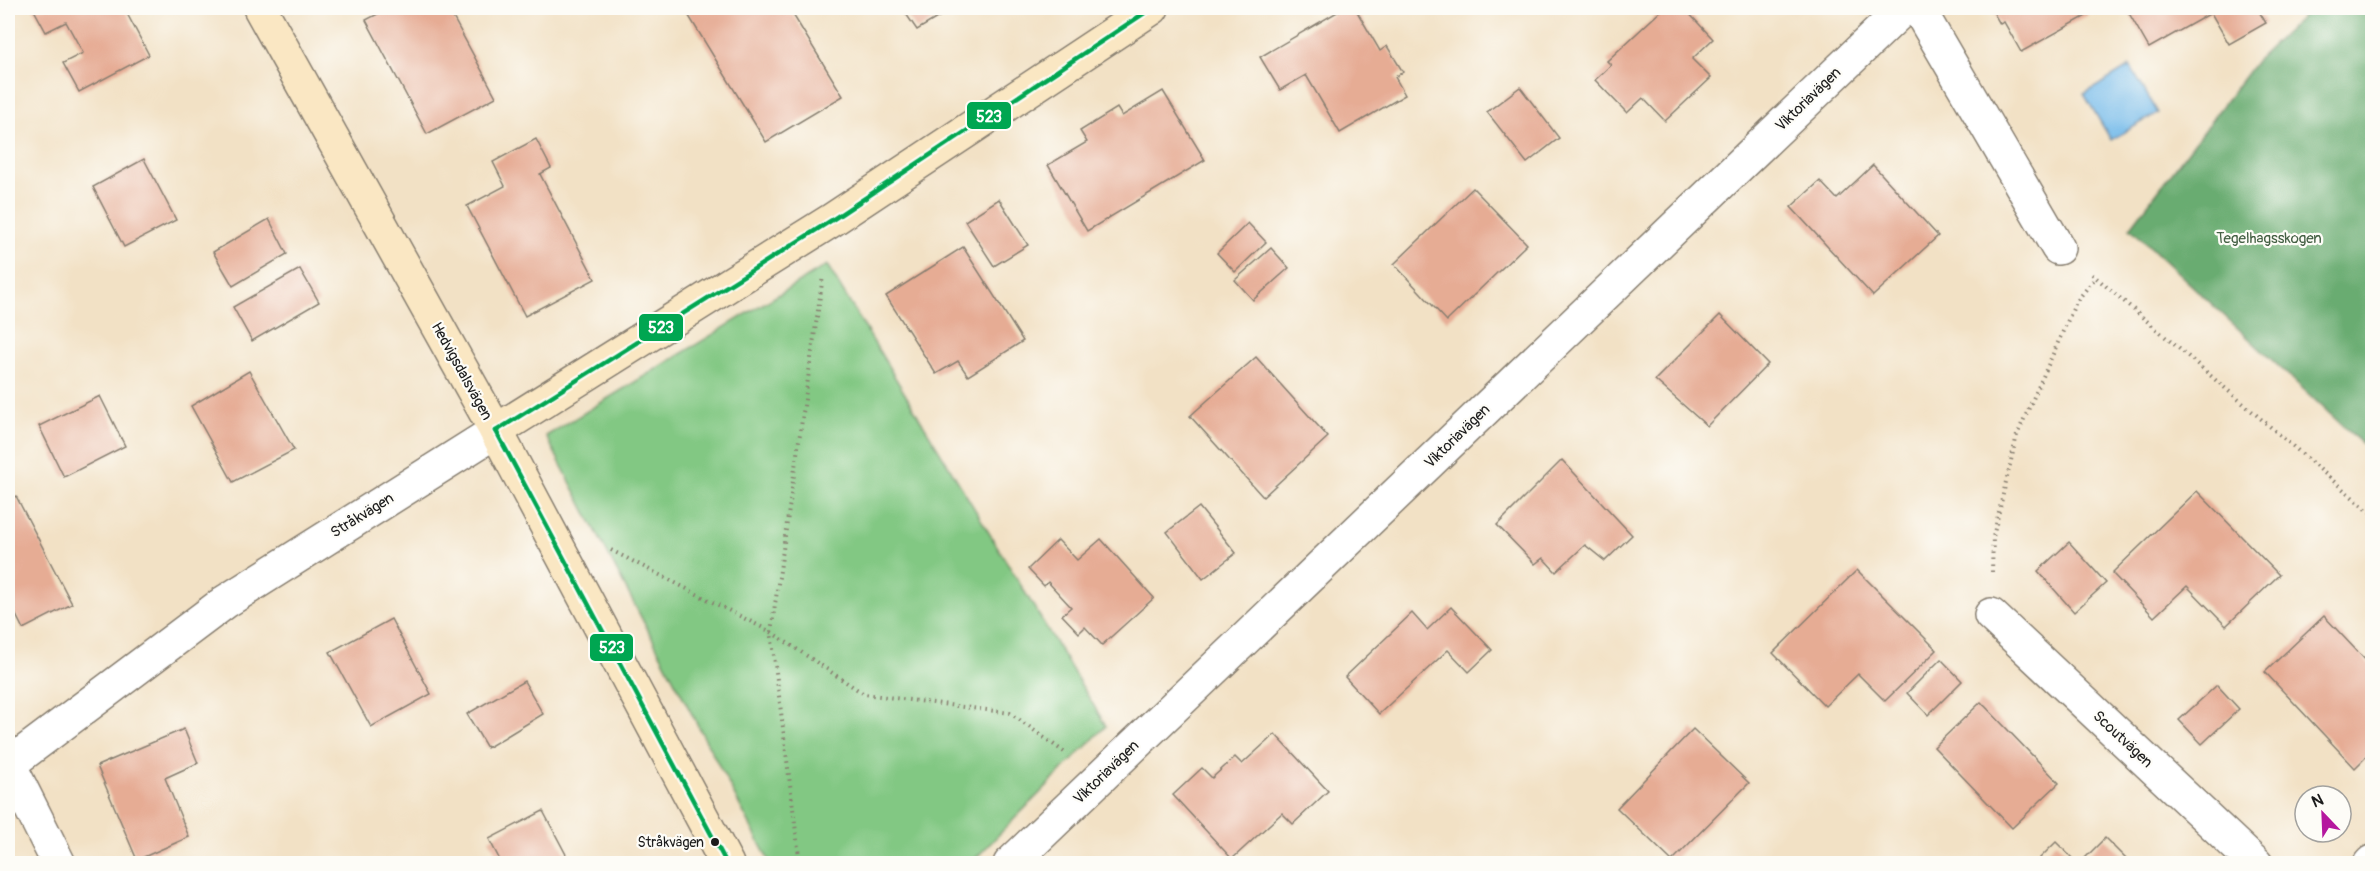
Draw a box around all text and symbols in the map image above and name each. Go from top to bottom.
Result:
street label: Viktoriavägen [1772,63,1845,135]
line badge: 523 [966,101,1012,130]
text: 523 [976,107,1002,127]
park label: Tegelhagsskogen [2216,229,2322,248]
line badge: 523 [638,313,684,342]
text: 523 [648,318,674,338]
street label: Hedvigsdalsvägen [427,319,496,423]
street label: Viktoriavägen [1421,400,1494,472]
street label: Stråkvägen [327,489,397,542]
line badge: 523 [589,633,634,662]
text: 523 [599,638,625,658]
street label: Scoutvägen [2089,707,2157,772]
street label: Viktoriavägen [1070,736,1143,808]
north arrow [2293,784,2353,844]
text: N [2309,790,2327,812]
place label: Stråkvägen [638,834,704,851]
marker: Stråkvägen [709,836,721,848]

